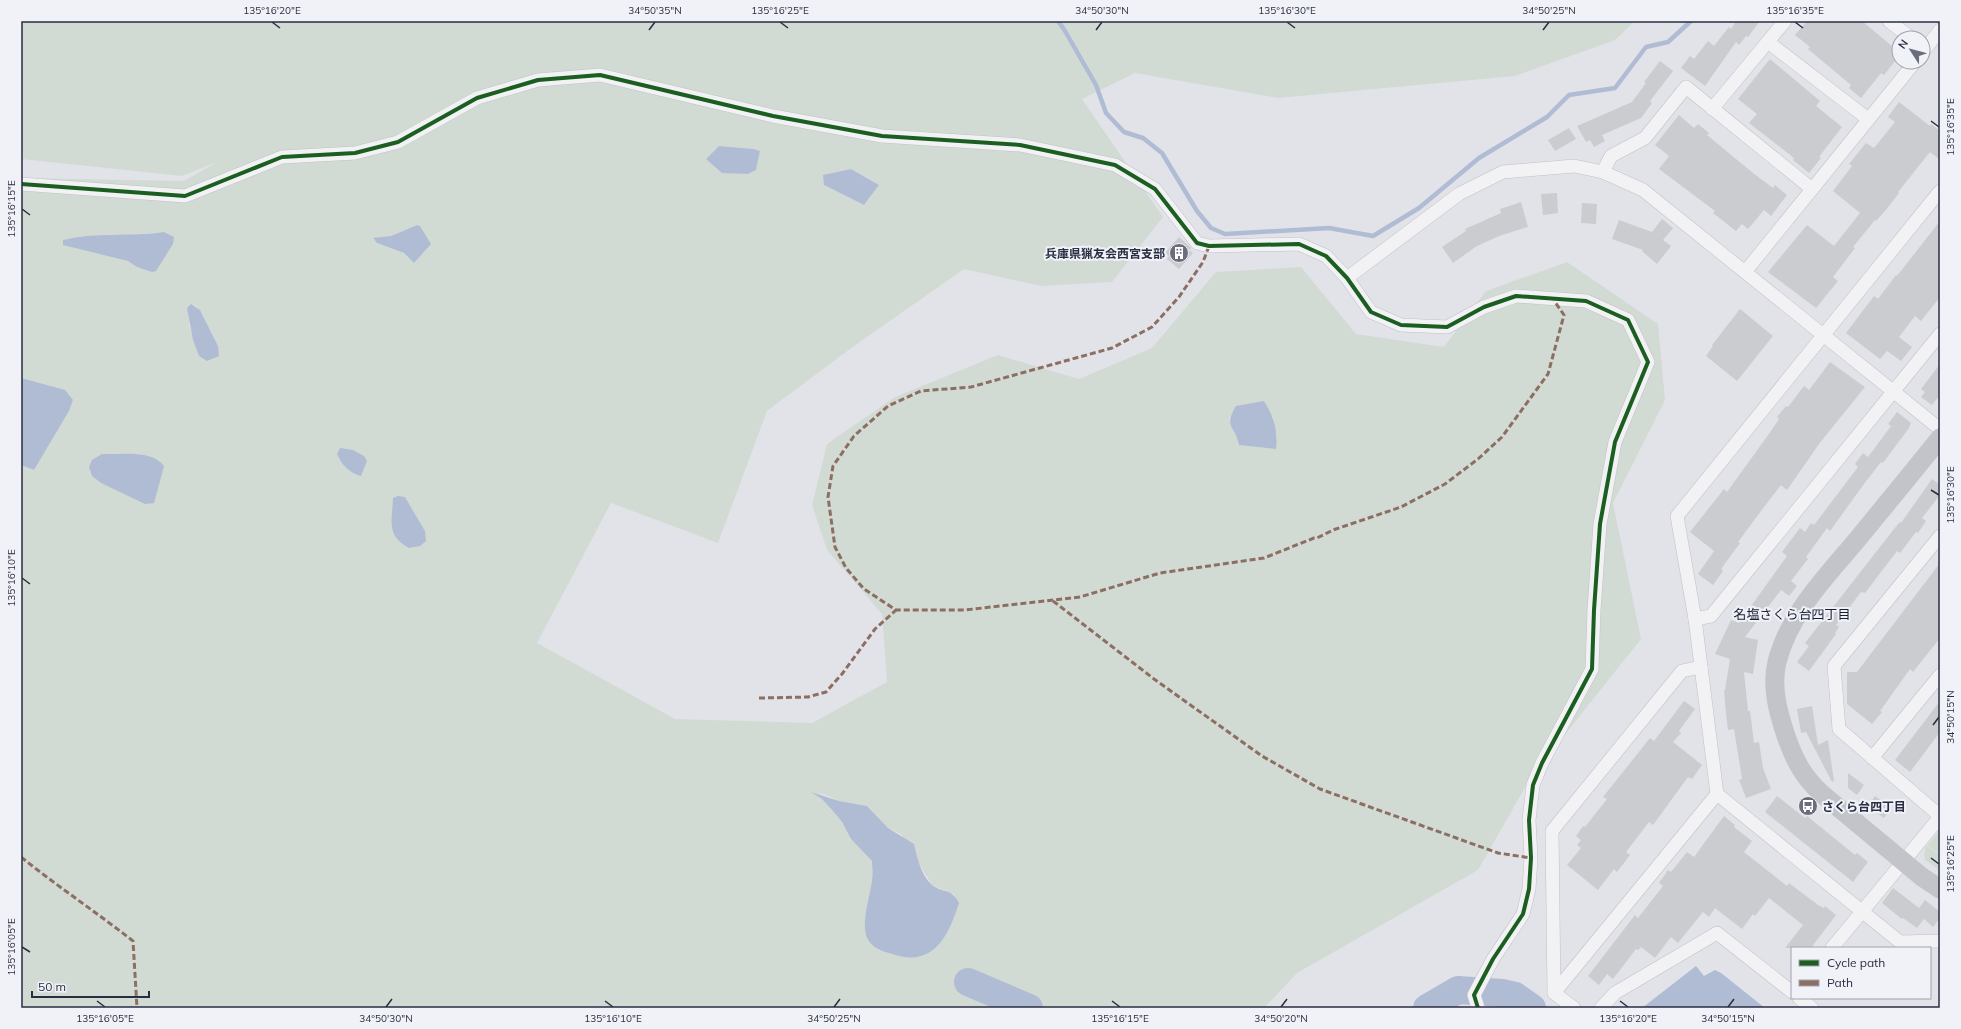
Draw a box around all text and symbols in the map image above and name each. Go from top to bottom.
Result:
text: 135°16'20"E [243,4,301,17]
text: 34°50'35"N [628,4,682,17]
text: 135°16'25"E [751,4,809,17]
text: 34°50'30"N [1075,4,1129,17]
text: 135°16'30"E [1258,4,1316,17]
text: 34°50'25"N [1522,4,1576,17]
text: 135°16'35"E [1766,4,1824,17]
north arrow [1891,30,1931,70]
text: N [1895,37,1911,52]
text: 135°16'35"E [1944,98,1957,156]
text: 135°16'15"E [5,180,18,238]
building icon: 兵庫県猟友会西宮支部 [1168,242,1190,264]
place label: 兵庫県猟友会西宮支部 [1045,246,1165,261]
text: 135°16'30"E [1944,466,1957,524]
text: 135°16'10"E [5,549,18,607]
district label: 名塩さくら台四丁目 [1733,606,1851,622]
text: 34°50'15"N [1944,690,1957,744]
bus stop icon: さくら台四丁目 [1797,795,1819,817]
place label: さくら台四丁目 [1822,799,1906,814]
text: 135°16'25"E [1944,835,1957,893]
text: 135°16'05"E [5,918,18,976]
legend [1791,947,1931,999]
text: Cycle path [1827,955,1885,970]
scale bar [32,973,149,999]
text: Path [1827,975,1853,990]
text: 50 m [38,979,66,994]
text: 135°16'05"E [76,1012,134,1025]
text: 34°50'30"N [359,1012,413,1025]
text: 135°16'10"E [584,1012,642,1025]
text: 34°50'25"N [807,1012,861,1025]
text: 135°16'15"E [1091,1012,1149,1025]
text: 34°50'20"N [1254,1012,1308,1025]
text: 135°16'20"E [1599,1012,1657,1025]
text: 34°50'15"N [1701,1012,1755,1025]

